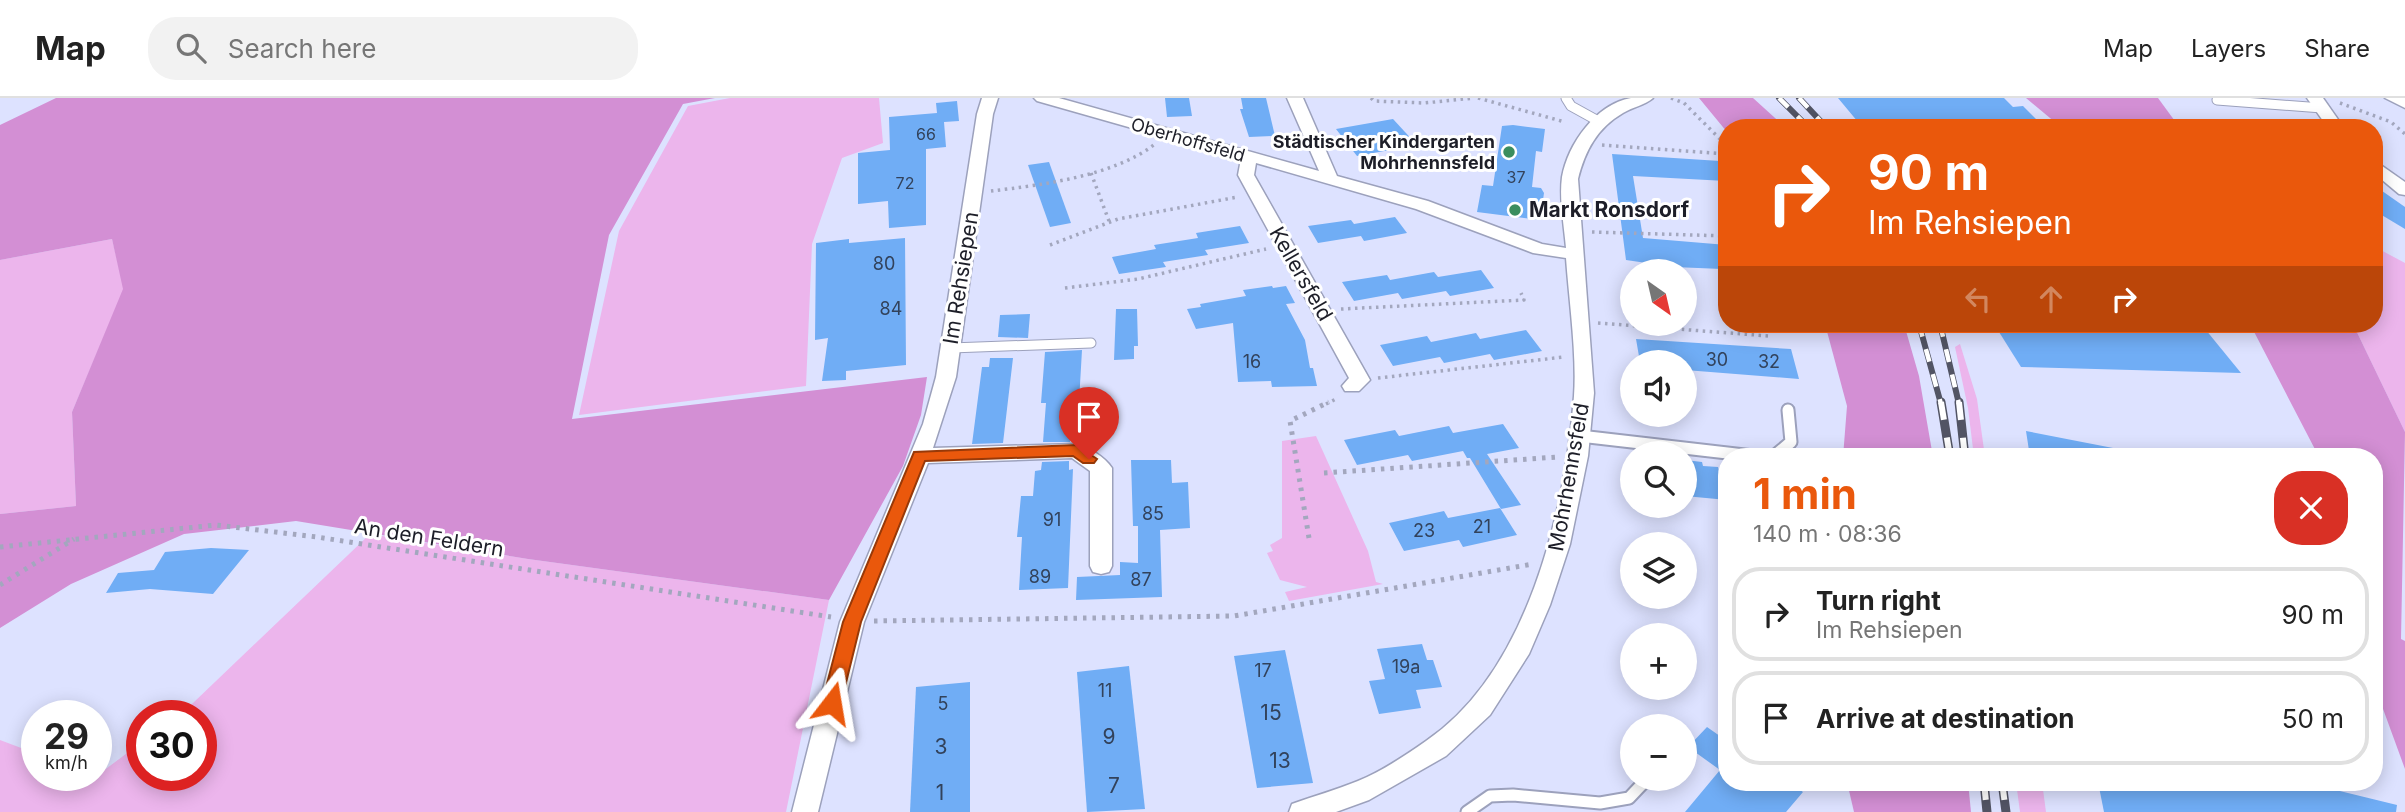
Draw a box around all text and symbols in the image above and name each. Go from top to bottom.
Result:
search box [148,17,638,80]
text: Map [35,28,106,68]
icon: search [172,29,210,67]
text: Search here [228,33,376,64]
text: Map [2103,34,2153,63]
text: Layers [2191,34,2266,63]
text: Share [2304,34,2370,63]
street label: Oberhoffsfeld [1129,113,1248,166]
house number: 66 [916,124,936,144]
place label: Städtischer Kindergarten Mohrhennsfeld [1273,131,1495,173]
text: 90 m [1868,143,1989,202]
marker: Städtischer Kindergarten Mohrhennsfeld [1501,144,1517,160]
icon: right [1753,147,1844,238]
house number: 37 [1507,167,1525,187]
house number: 72 [896,173,914,193]
place label: Markt Ronsdorf [1529,197,1690,222]
marker: Markt Ronsdorf [1507,202,1523,218]
text: Im Rehsiepen [1868,203,2072,242]
street label: Im Rehsiepen [938,210,983,346]
street label: Kellersfeld [1265,222,1338,325]
house number: 80 [873,253,895,274]
north arrow [1620,259,1698,336]
map controls [1620,259,1697,791]
icon: left [1959,280,1997,318]
icon: ahead [2032,280,2070,318]
icon: right [2105,280,2143,318]
house number: 84 [880,298,902,319]
house number: 30 [1706,349,1728,370]
button: sound [1620,350,1697,427]
house number: 16 [1243,351,1261,372]
house number: 32 [1758,351,1780,372]
pin [1059,387,1119,459]
icon: arrive [1070,398,1108,436]
street label: Mohrhennsfeld [1543,401,1594,553]
button: search [1620,441,1697,518]
text: 1 min [1753,468,1857,519]
button: close [2274,471,2348,545]
house number: 85 [1142,503,1164,524]
house number: 91 [1043,509,1061,530]
street label: An den Feldern [353,513,506,562]
house number: 21 [1473,516,1491,537]
house number: 23 [1413,520,1435,541]
text: 140 m · 08:36 [1753,520,1902,548]
button: layers [1620,532,1697,609]
house number: 89 [1029,566,1051,587]
house number: 87 [1130,569,1152,590]
text: Turn right [1816,585,1941,616]
icon: right [1757,595,1795,633]
text: 90 m [2281,599,2344,630]
text: Im Rehsiepen [1816,616,1962,644]
button: + [1620,623,1697,700]
house number: 19a [1392,656,1420,677]
house number: 17 [1254,660,1272,681]
position arrow [795,666,869,740]
house number: 11 [1098,680,1112,701]
house number: 5 [938,693,948,714]
icon: arrive [1757,699,1795,737]
speed limit sign: 30 [126,700,217,791]
house number: 15 [1260,700,1282,725]
text: Arrive at destination [1816,703,2075,734]
text: 50 m [2282,703,2344,734]
button: − [1620,714,1697,791]
text: 29 [44,715,89,757]
house number: 9 [1102,724,1116,749]
house number: 3 [935,734,947,759]
house number: 13 [1269,748,1291,773]
text: km/h [45,752,88,773]
house number: 7 [1108,773,1120,798]
house number: 1 [936,780,944,805]

